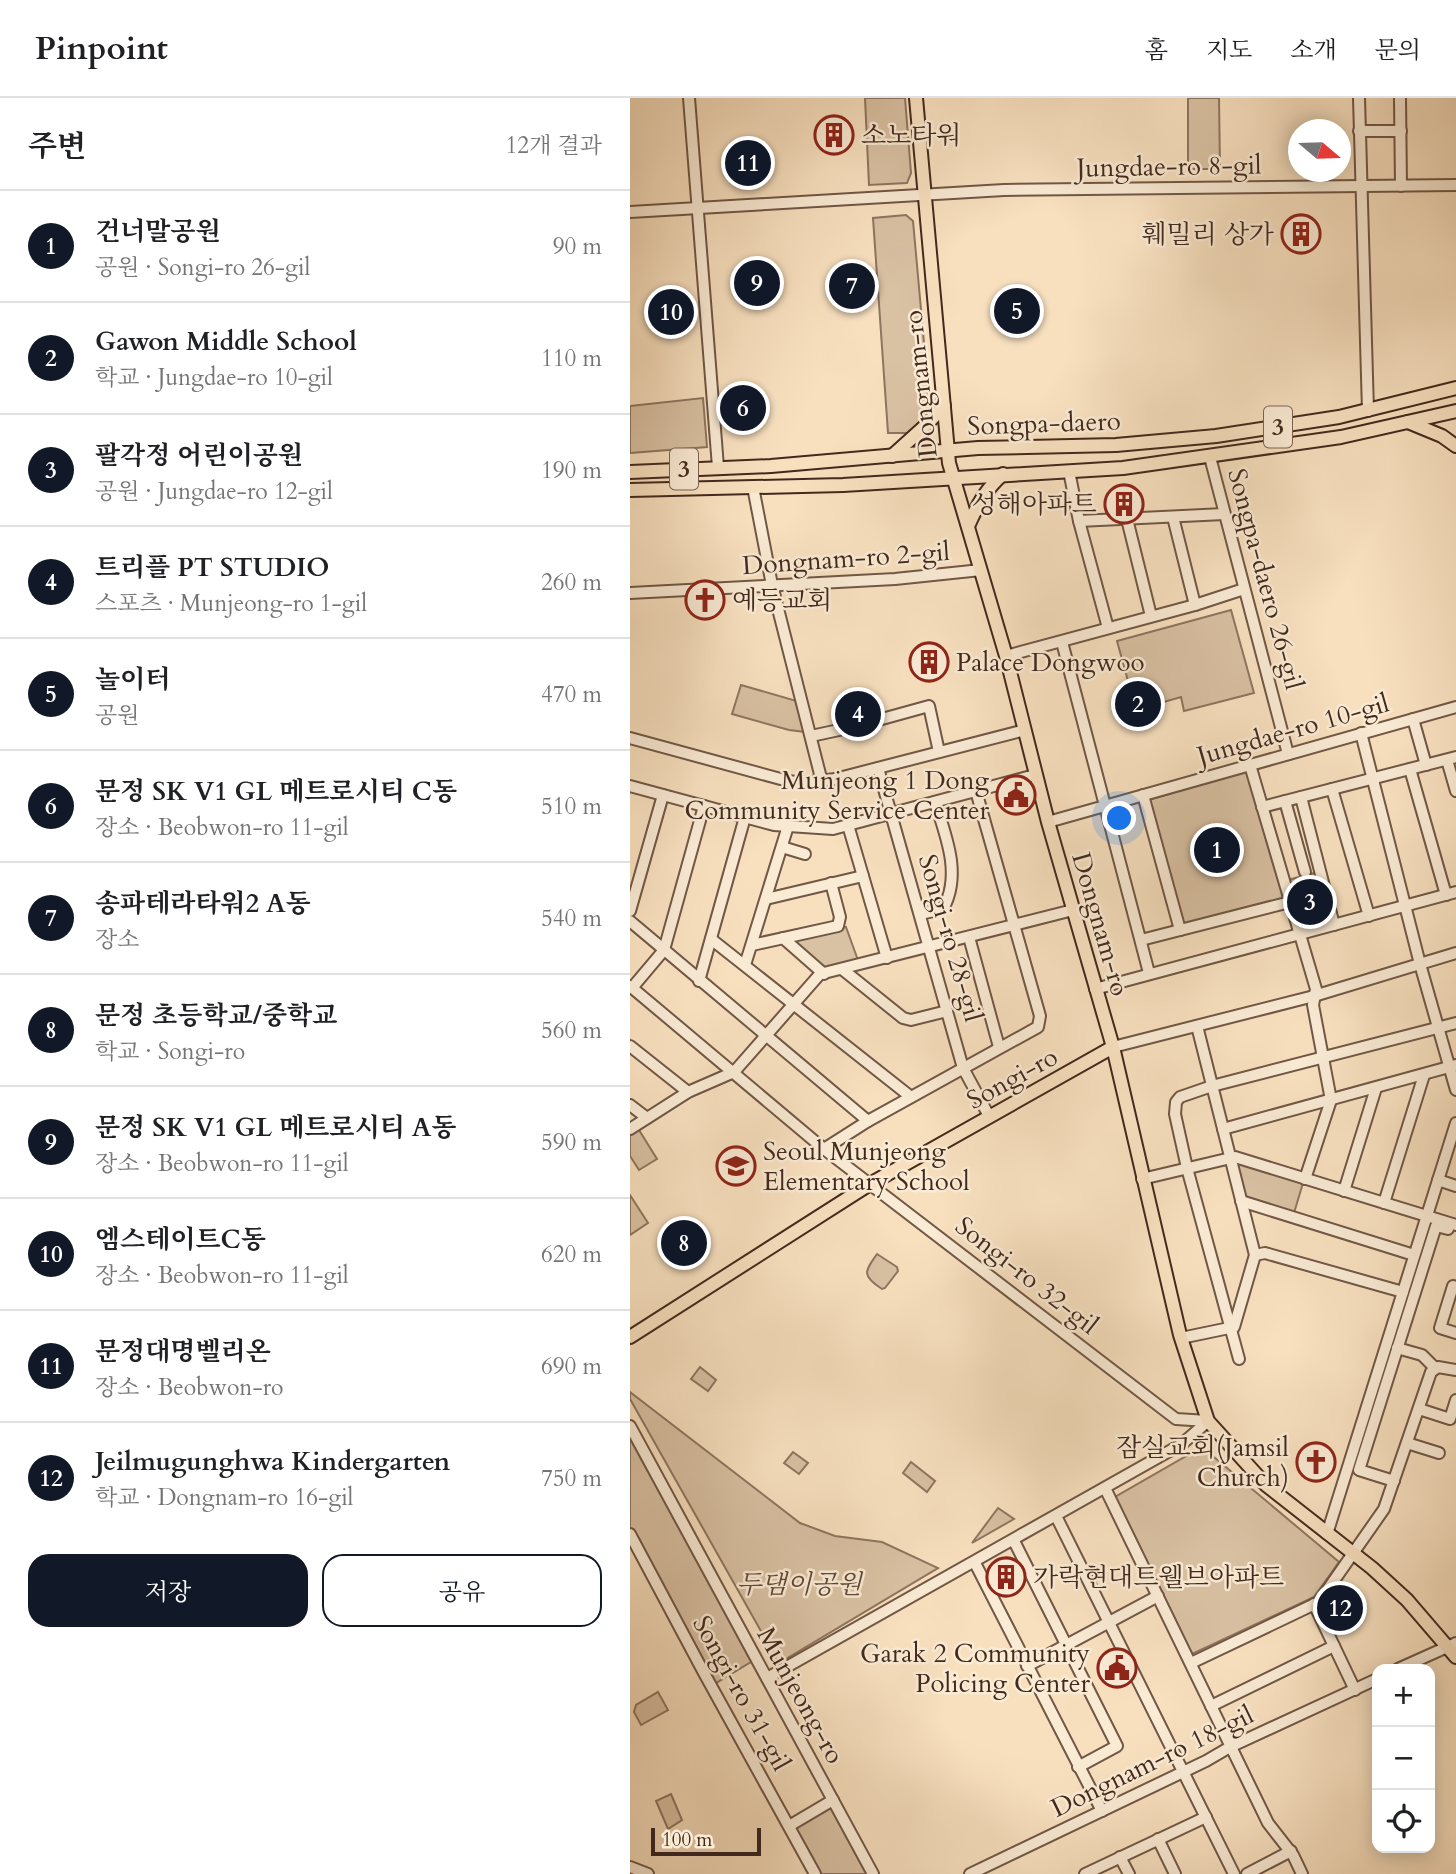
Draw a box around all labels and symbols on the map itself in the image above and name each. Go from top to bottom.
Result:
building icon: 소노타워 [813,114,855,156]
place label: 소노타워 [861,118,961,153]
north arrow [1288,119,1351,182]
pin: 11 [725,137,771,189]
street label: Jungdae-ro 8-gil [1072,147,1262,186]
building icon: 훼밀리 상가 [1280,213,1322,255]
place label: 훼밀리 상가 [1141,217,1274,252]
pin: 9 [734,257,780,309]
pin: 7 [829,260,875,312]
pin: 5 [994,285,1040,337]
pin: 10 [648,286,694,338]
street label: Dongnam-ro [895,309,946,459]
pin: 6 [720,382,766,434]
street label: Songpa-daero [967,403,1121,444]
road number: 3 [1264,406,1292,448]
road number: 3 [670,448,698,490]
street label: Songpa-daero 26-gil [1219,465,1312,694]
building icon: 성해아파트 [1103,483,1145,525]
place label: 성해아파트 [971,487,1097,522]
street label: Dongnam-ro 2-gil [741,534,951,583]
church icon: 예등교회 [684,579,726,621]
place label: 예등교회 [732,583,832,618]
building icon: Palace Dongwoo [908,641,950,683]
place label: Palace Dongwoo [956,645,1145,680]
pin: 2 [1115,678,1161,730]
street label: Jungdae-ro 10-gil [1189,685,1394,775]
pin: 4 [835,688,881,740]
place label: Munjeong 1 Dong Community Service Center [684,763,990,828]
public building icon: Munjeong 1 Dong Community Service Center [995,774,1037,816]
your location [1102,801,1136,835]
pin: 1 [1194,824,1240,876]
street label: Dongnam-ro [1063,848,1138,1000]
street label: Songi-ro 28-gil [910,850,991,1026]
pin: 3 [1287,876,1333,928]
street label: Songi-ro [961,1039,1064,1118]
place label: Seoul Munjeong Elementary School [763,1134,970,1199]
school or university icon: Seoul Munjeong Elementary School [715,1145,757,1187]
street label: Songi-ro 32-gil [948,1208,1106,1343]
pin: 8 [661,1217,707,1269]
place label: 잠실교회(Jamsil Church) [1116,1430,1289,1495]
church icon: 잠실교회(Jamsil Church) [1295,1441,1337,1483]
building icon: 가락현대트웰브아파트 [985,1556,1027,1598]
place label: 가락현대트웰브아파트 [1033,1560,1284,1595]
park label: 두댐이공원 [736,1567,864,1602]
pin: 12 [1317,1582,1363,1634]
street label: Songi-ro 31-gil [684,1609,799,1778]
street label: Munjeong-ro [749,1621,853,1770]
place label: Garak 2 Community Policing Center [860,1636,1091,1701]
public building icon: Garak 2 Community Policing Center [1096,1647,1138,1689]
street label: Dongnam-ro 18-gil [1045,1697,1260,1826]
scale bar [651,1825,761,1857]

